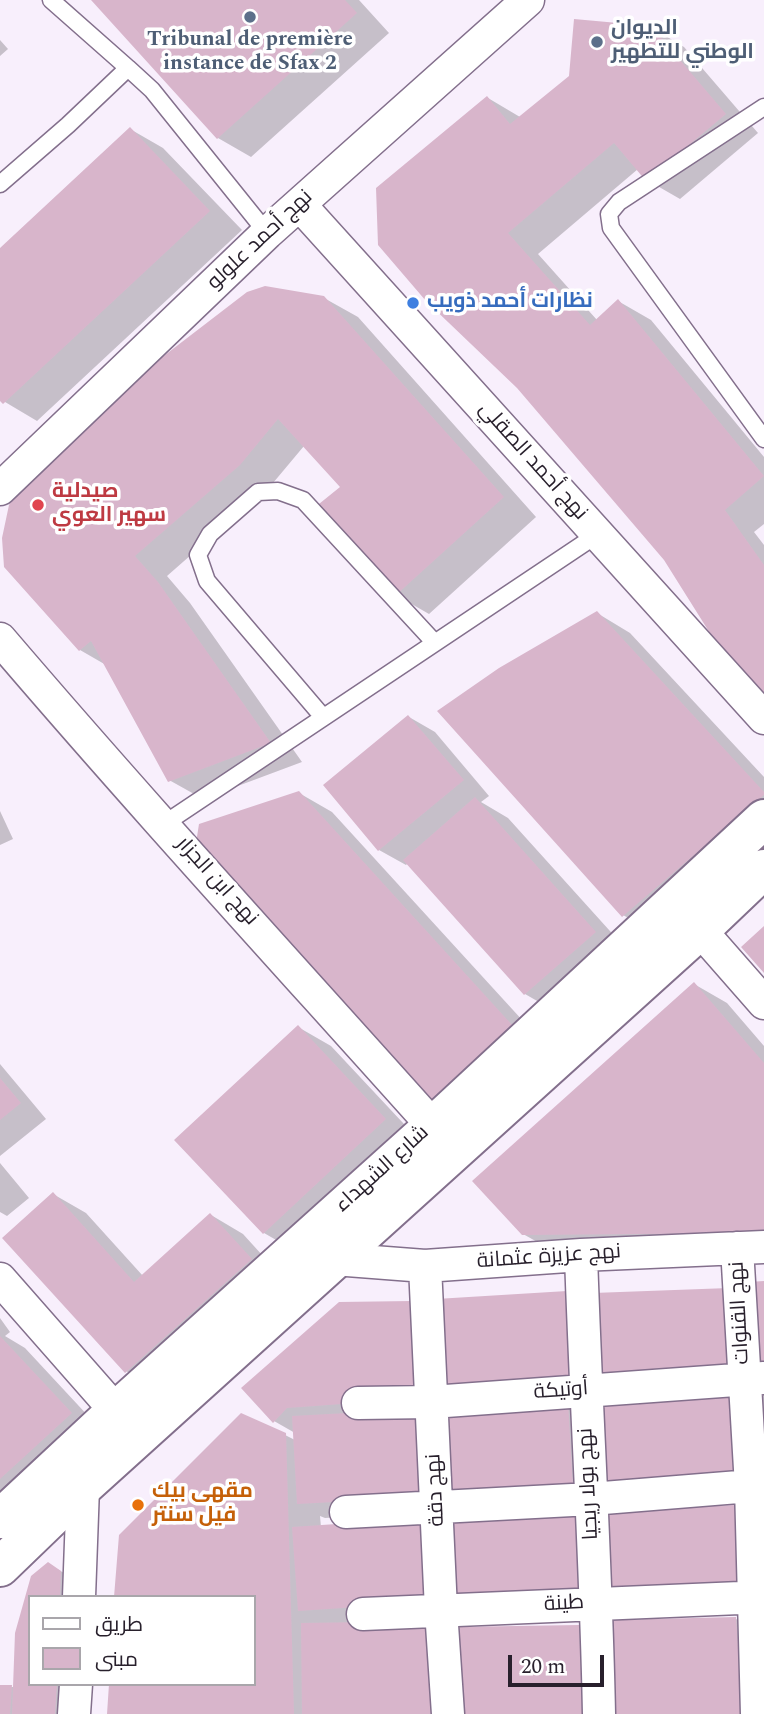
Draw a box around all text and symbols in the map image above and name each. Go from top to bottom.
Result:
marker: Tribunal de première instance de Sfax 2 [242,9,258,25]
place label: الديوان الوطني للتطهير [611,17,754,67]
place label: Tribunal de première instance de Sfax 2 [147,28,353,78]
marker: الديوان الوطني للتطهير [589,34,605,50]
street label: نهج أحمد علولو [203,186,319,296]
place label: نظارات أحمد ذويب [427,290,593,316]
marker: نظارات أحمد ذويب [405,295,421,311]
street label: نهج أحمد الصقلي [472,398,592,526]
place label: صيدلية سهير العوي [52,480,166,530]
marker: صيدلية سهير العوي [30,497,46,513]
street label: نهج ابن الجزار [170,832,262,932]
street label: شارع الشهداء [331,1121,435,1219]
street label: نهج عزيزة عثمانة [476,1240,622,1276]
street label: نهج القنوات [726,1261,756,1365]
street label: أوتيكة [533,1378,589,1406]
street label: نهج بولا ريجيا [574,1427,606,1541]
street label: نهج دقة [423,1453,451,1527]
place label: مقهى بيك فيل سنتر [152,1480,253,1530]
marker: مقهى بيك فيل سنتر [130,1497,146,1513]
street label: طينة [543,1591,585,1619]
legend [28,1595,256,1686]
text: طريق [95,1609,143,1641]
scale bar [512,1640,608,1684]
text: مبنى [95,1644,138,1676]
text: 20 m [521,1651,565,1683]

